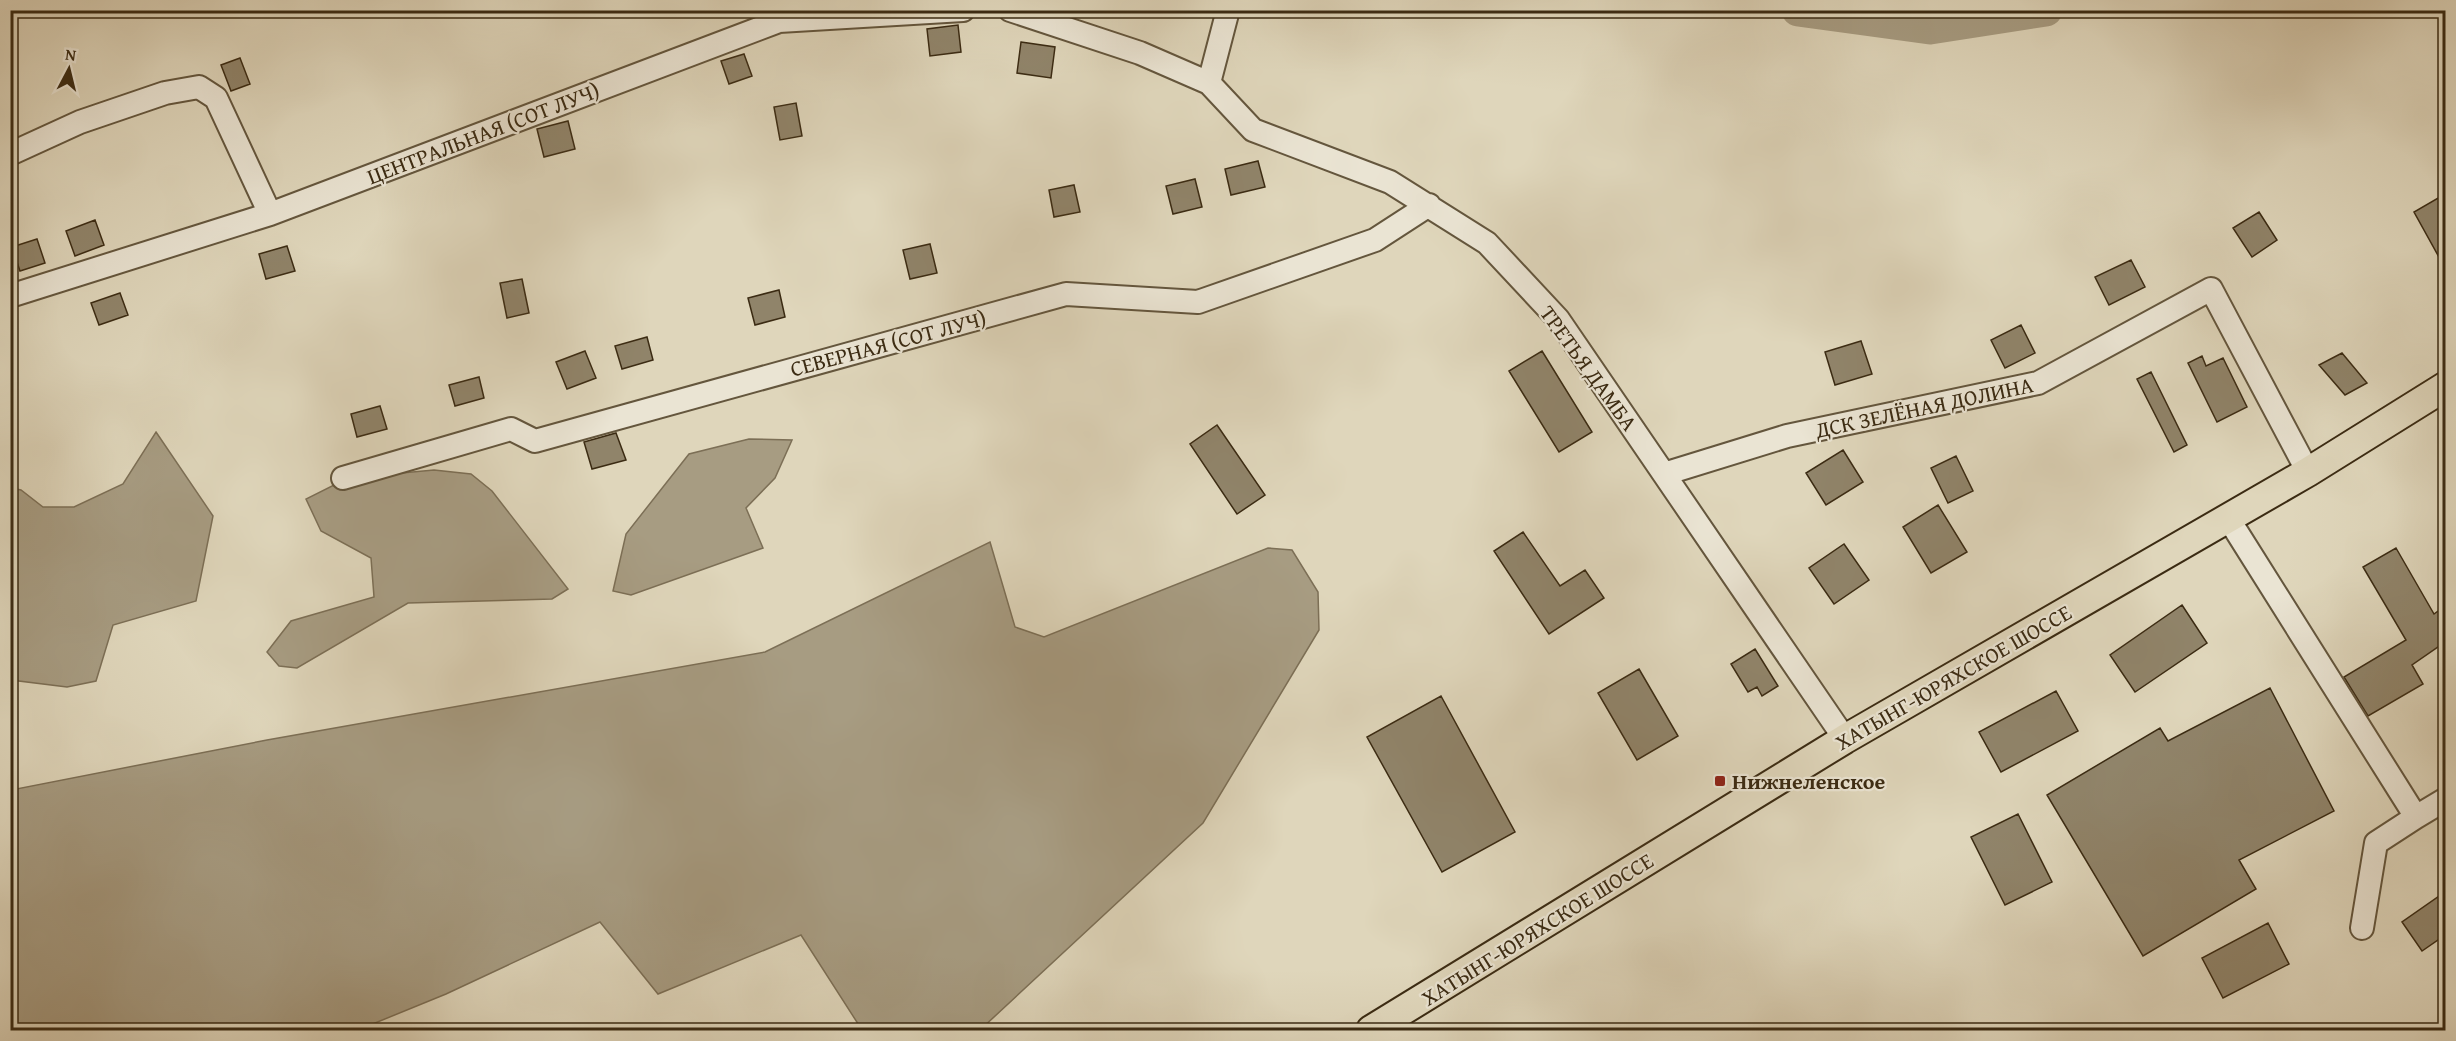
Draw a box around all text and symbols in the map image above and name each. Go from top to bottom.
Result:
north arrow [39,39,99,99]
text: N [64,42,78,67]
street label: ЦЕНТРАЛЬНАЯ (СОТ ЛУЧ) [362,74,604,192]
street label: ТРЕТЬЯ ДАМБА [1533,299,1646,438]
street label: СЕВЕРНАЯ (СОТ ЛУЧ) [786,301,990,385]
street label: ДСК ЗЕЛЁНАЯ ДОЛИНА [1811,368,2036,446]
street label: ХАТЫНГ-ЮРЯХСКОЕ ШОССЕ [1829,596,2077,758]
place label: Нижнеленское [1732,765,1886,797]
marker: Нижнеленское [1713,774,1727,788]
street label: ХАТЫНГ-ЮРЯХСКОЕ ШОССЕ [1415,844,1659,1014]

